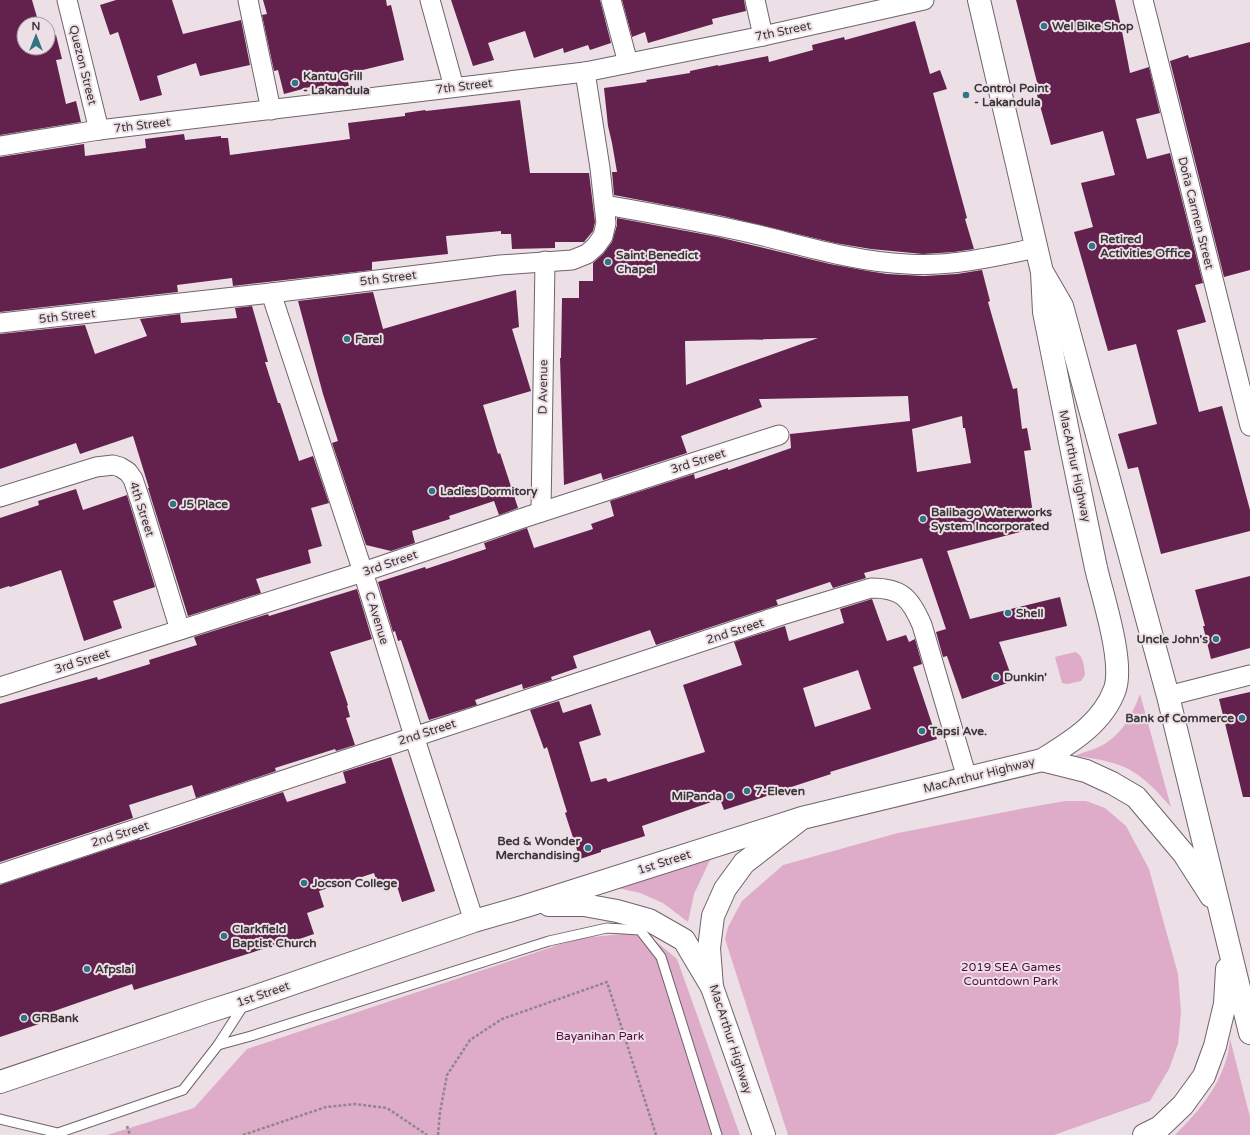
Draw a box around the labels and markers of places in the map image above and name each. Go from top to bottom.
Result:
place label: Wel Bike Shop [1052,19,1134,34]
marker: Wel Bike Shop [1039,21,1049,31]
place label: Kantu Grill - Lakandula [303,69,370,97]
marker: Kantu Grill - Lakandula [290,78,300,88]
place label: Control Point - Lakandula [974,81,1049,109]
marker: Control Point - Lakandula [961,90,971,100]
place label: Retired Activities Office [1100,232,1191,260]
marker: Retired Activities Office [1087,241,1097,251]
place label: Saint Benedict Chapel [616,248,699,277]
marker: Saint Benedict Chapel [603,257,613,267]
place label: Farel [355,332,382,346]
marker: Farel [342,334,352,344]
place label: Ladies Dormitory [440,484,538,499]
marker: Ladies Dormitory [427,486,437,496]
place label: J5 Place [180,497,228,511]
marker: J5 Place [168,499,178,509]
place label: Balibago Waterworks System Incorporated [931,505,1052,534]
marker: Balibago Waterworks System Incorporated [918,514,928,524]
place label: Shell [1016,606,1043,620]
marker: Shell [1003,608,1013,618]
place label: Uncle John's [1137,632,1208,646]
marker: Uncle John's [1211,634,1221,644]
place label: Dunkin' [1004,670,1047,684]
marker: Dunkin' [991,672,1001,682]
place label: Bank of Commerce [1125,711,1234,725]
marker: Bank of Commerce [1237,713,1247,723]
place label: Tapsi Ave. [929,724,987,739]
marker: Tapsi Ave. [917,726,927,736]
place label: 7-Eleven [755,784,805,798]
marker: 7-Eleven [742,786,752,796]
place label: MiPanda [672,789,722,803]
marker: MiPanda [725,791,735,801]
place label: Bed & Wonder Merchandising [495,834,580,863]
marker: Bed & Wonder Merchandising [583,843,593,853]
place label: Jocson College [311,876,398,891]
marker: Jocson College [299,878,309,888]
place label: Clarkfield Baptist Church [232,922,317,951]
marker: Clarkfield Baptist Church [219,931,229,941]
place label: Afpslai [95,962,134,977]
marker: Afpslai [82,964,92,974]
place label: GRBank [32,1011,79,1025]
marker: GRBank [19,1013,29,1023]

